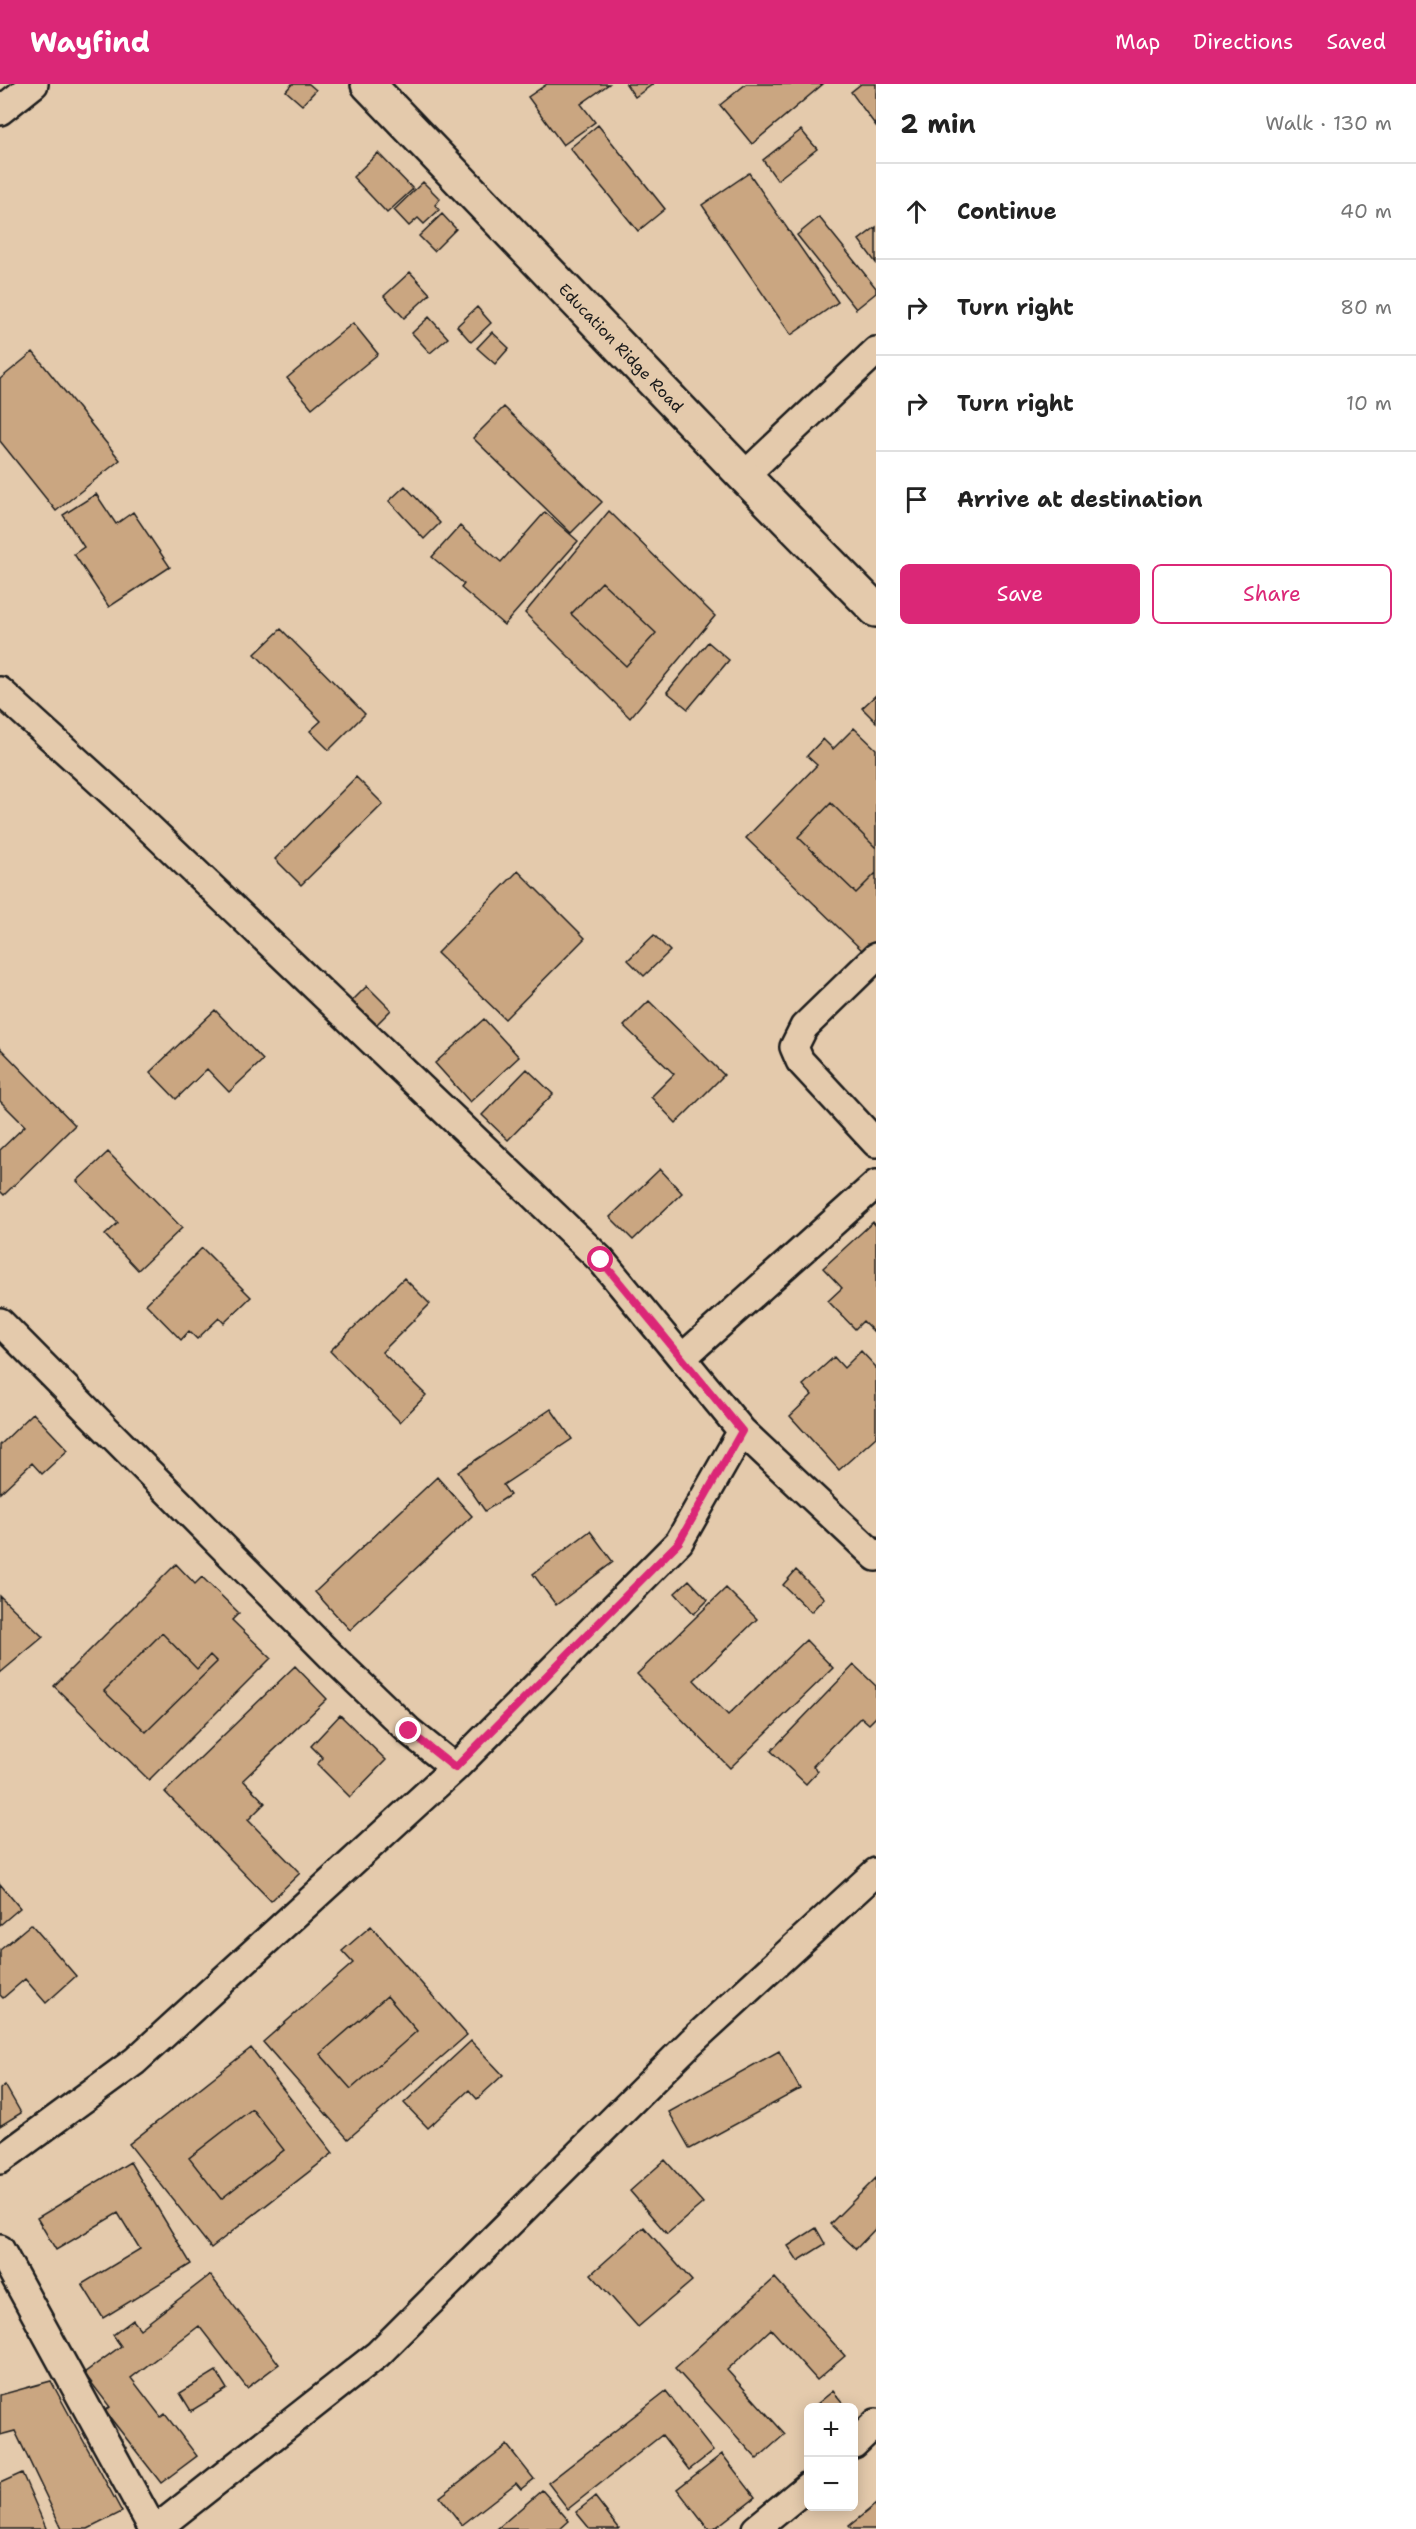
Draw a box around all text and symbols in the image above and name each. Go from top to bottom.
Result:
text: Wayfind [30,23,150,61]
text: Map [1115,28,1160,56]
text: Directions [1193,28,1293,56]
text: Saved [1326,28,1386,56]
text: 2 min [900,106,976,141]
text: Walk · 130 m [1265,110,1392,136]
icon: ahead [900,195,933,228]
text: Continue [957,197,1057,226]
text: 40 m [1340,198,1392,224]
street label: Education Ridge Road [554,279,688,417]
icon: right [900,291,933,324]
text: Turn right [957,293,1074,322]
text: 80 m [1340,294,1392,320]
icon: right [900,387,933,420]
text: Turn right [957,389,1074,418]
text: 10 m [1346,390,1392,416]
icon: arrive [900,483,933,516]
text: Arrive at destination [957,485,1203,514]
button: Save [900,564,1140,624]
button: Share [1152,564,1392,624]
route start [587,1246,613,1272]
route end [395,1717,421,1743]
map controls [804,2403,858,2511]
button: + [804,2403,858,2457]
button: − [804,2457,858,2511]

